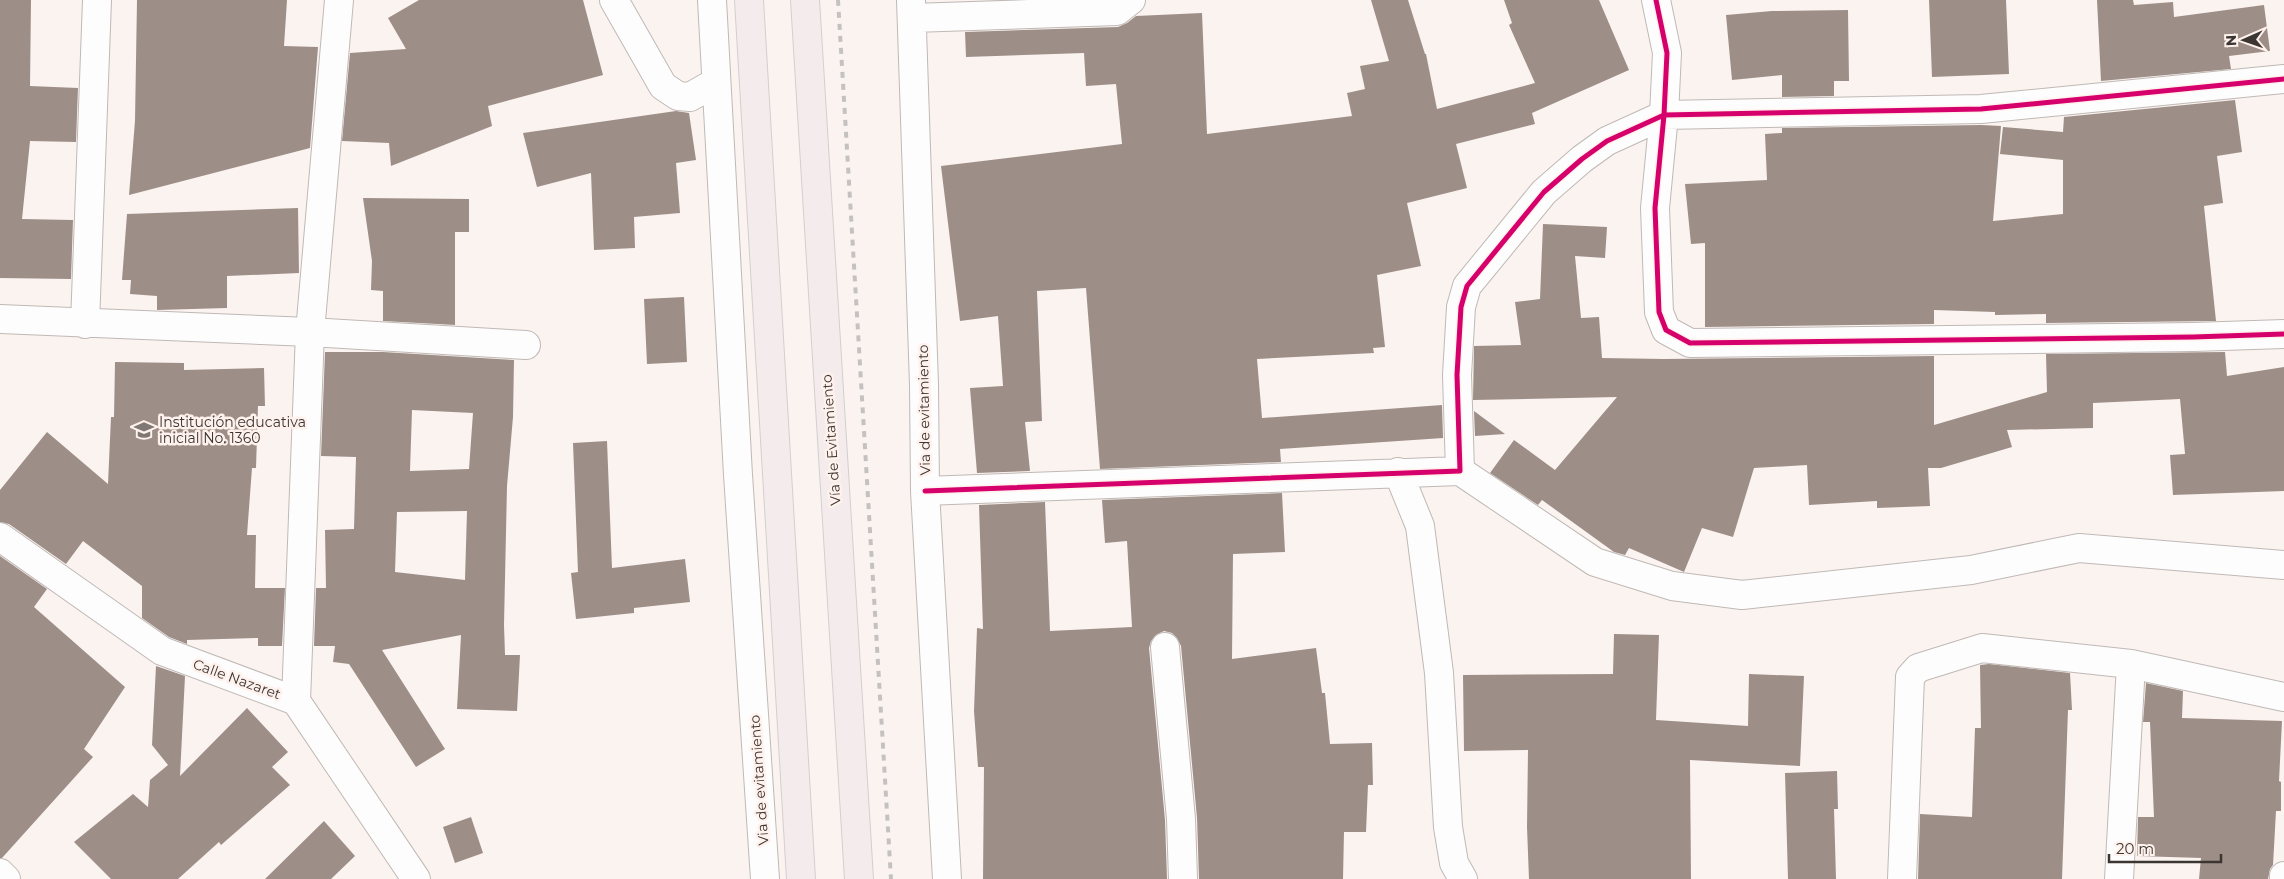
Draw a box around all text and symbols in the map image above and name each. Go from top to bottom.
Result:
north arrow [2219,15,2269,65]
text: N [2222,34,2240,46]
street label: Via de evitamiento [914,344,934,476]
street label: Vía de Evitamiento [817,373,845,506]
place label: Institución educativa inicial No. 1360 [159,413,306,447]
school or university icon: Institución educativa inicial No. 1360 [133,419,155,441]
street label: Calle Nazaret [191,655,284,703]
street label: Via de evitamiento [745,714,773,846]
scale bar [2109,832,2222,864]
text: 20 m [2116,839,2154,858]

